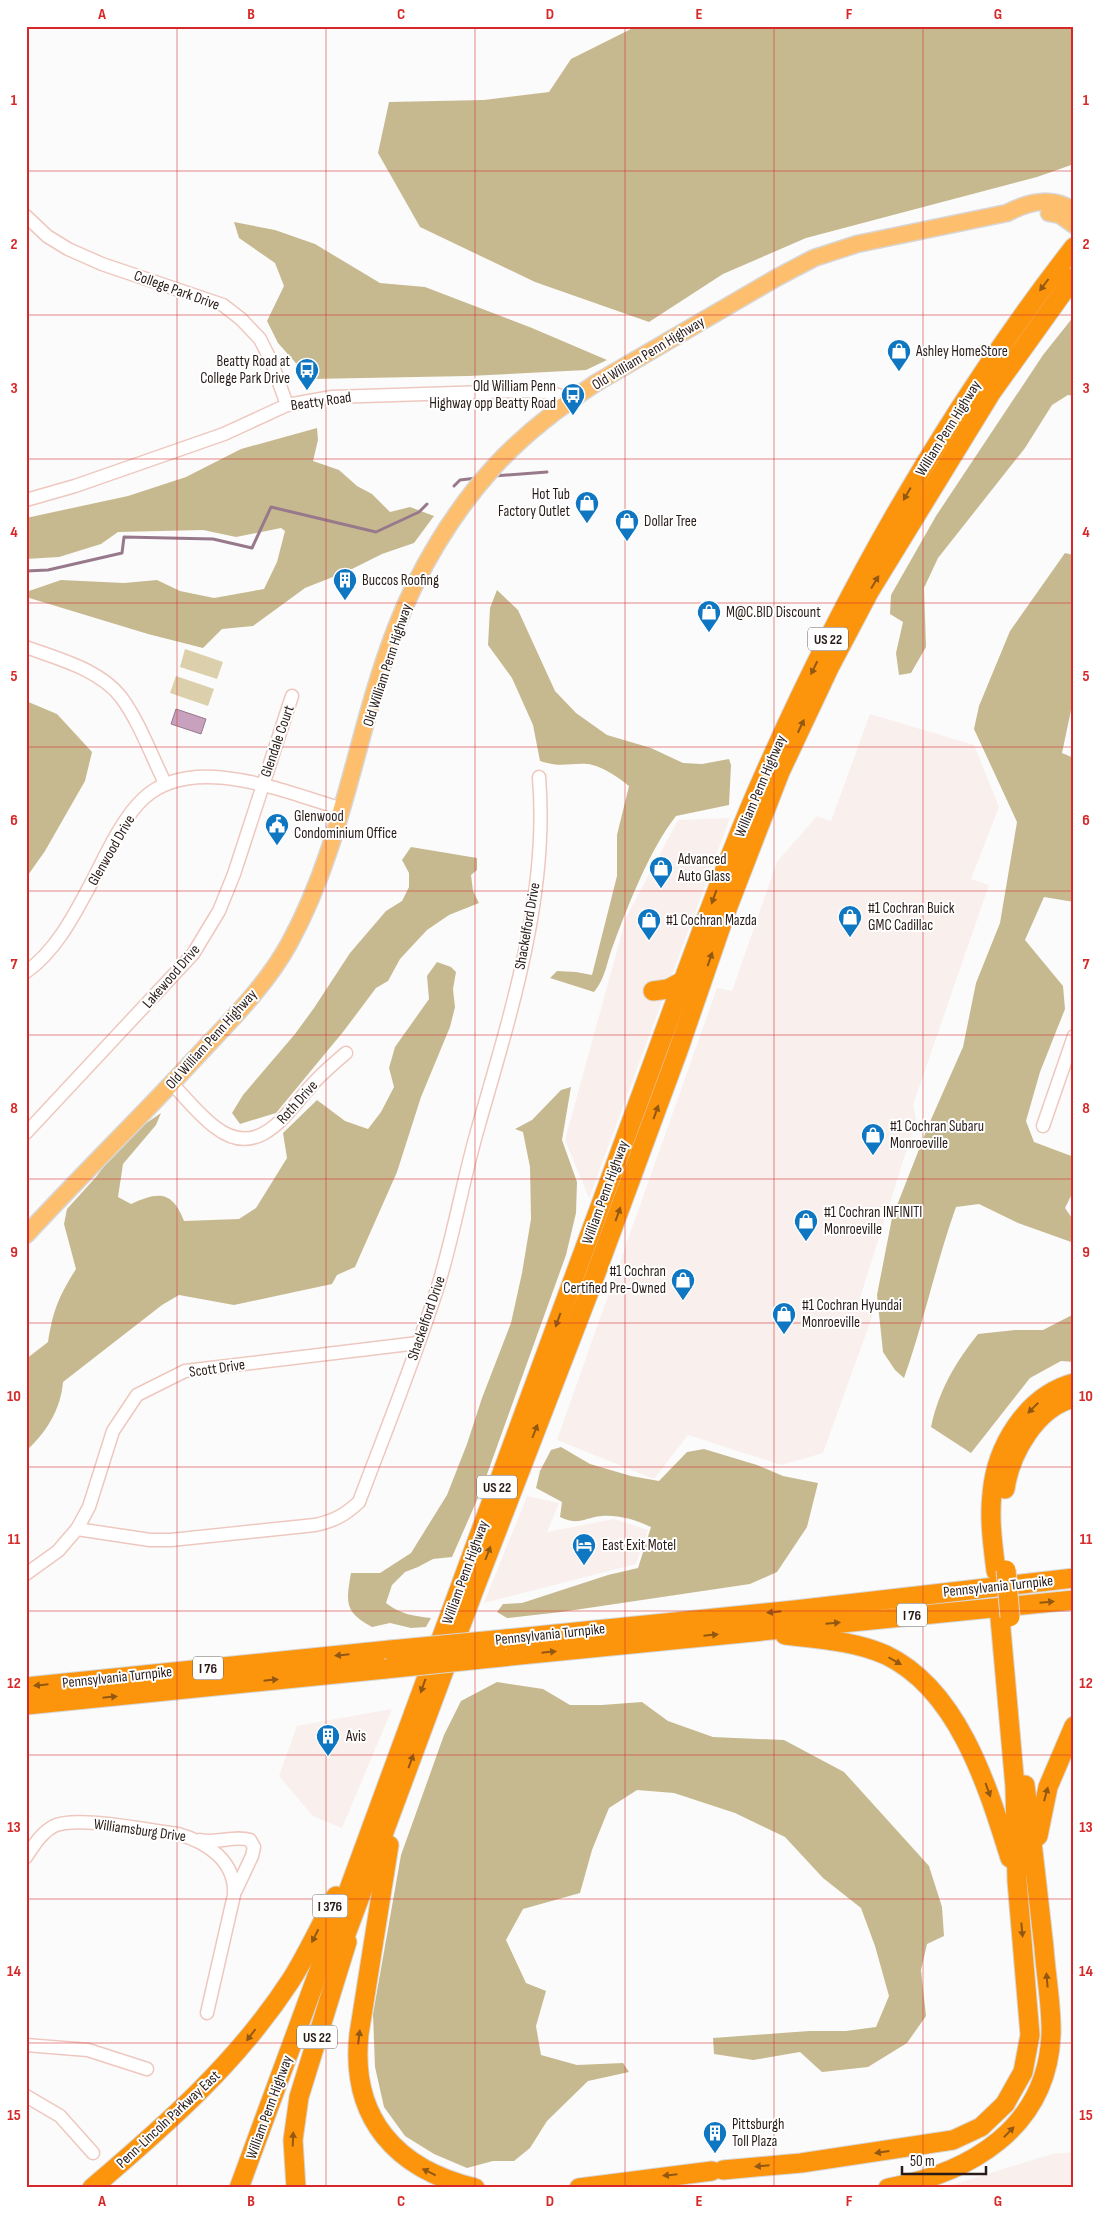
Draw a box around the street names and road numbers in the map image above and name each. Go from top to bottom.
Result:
street label: College Park Drive [131,266,222,315]
street label: Old William Penn Highway [589,312,708,395]
street label: William Penn Highway [911,377,985,480]
street label: Beatty Road [290,388,353,415]
street label: Old William Penn Highway [359,601,416,729]
road number: US 22 [808,628,848,650]
street label: Glendale Court [256,702,299,780]
street label: William Penn Highway [730,732,791,840]
street label: Glenwood Drive [84,812,139,889]
street label: Shackelford Drive [510,881,544,971]
street label: Lakewood Drive [138,940,204,1012]
street label: Old William Penn Highway [162,985,261,1093]
street label: Roth Drive [273,1076,322,1128]
street label: William Penn Highway [578,1137,633,1247]
street label: Shackelford Drive [403,1273,450,1363]
street label: Scott Drive [188,1355,246,1382]
road number: US 22 [477,1475,517,1498]
street label: William Penn Highway [438,1517,493,1627]
street label: Pennsylvania Turnpike [942,1571,1054,1602]
road number: I 76 [897,1604,927,1626]
street label: Pennsylvania Turnpike [494,1619,606,1650]
road number: I 76 [193,1656,223,1680]
street label: Pennsylvania Turnpike [61,1662,173,1693]
street label: Williamsburg Drive [93,1815,187,1846]
road number: I 376 [312,1894,348,1918]
road number: US 22 [297,2025,337,2048]
street label: William Penn Highway [242,2052,297,2162]
street label: Penn-Lincoln Parkway East [113,2066,224,2172]

